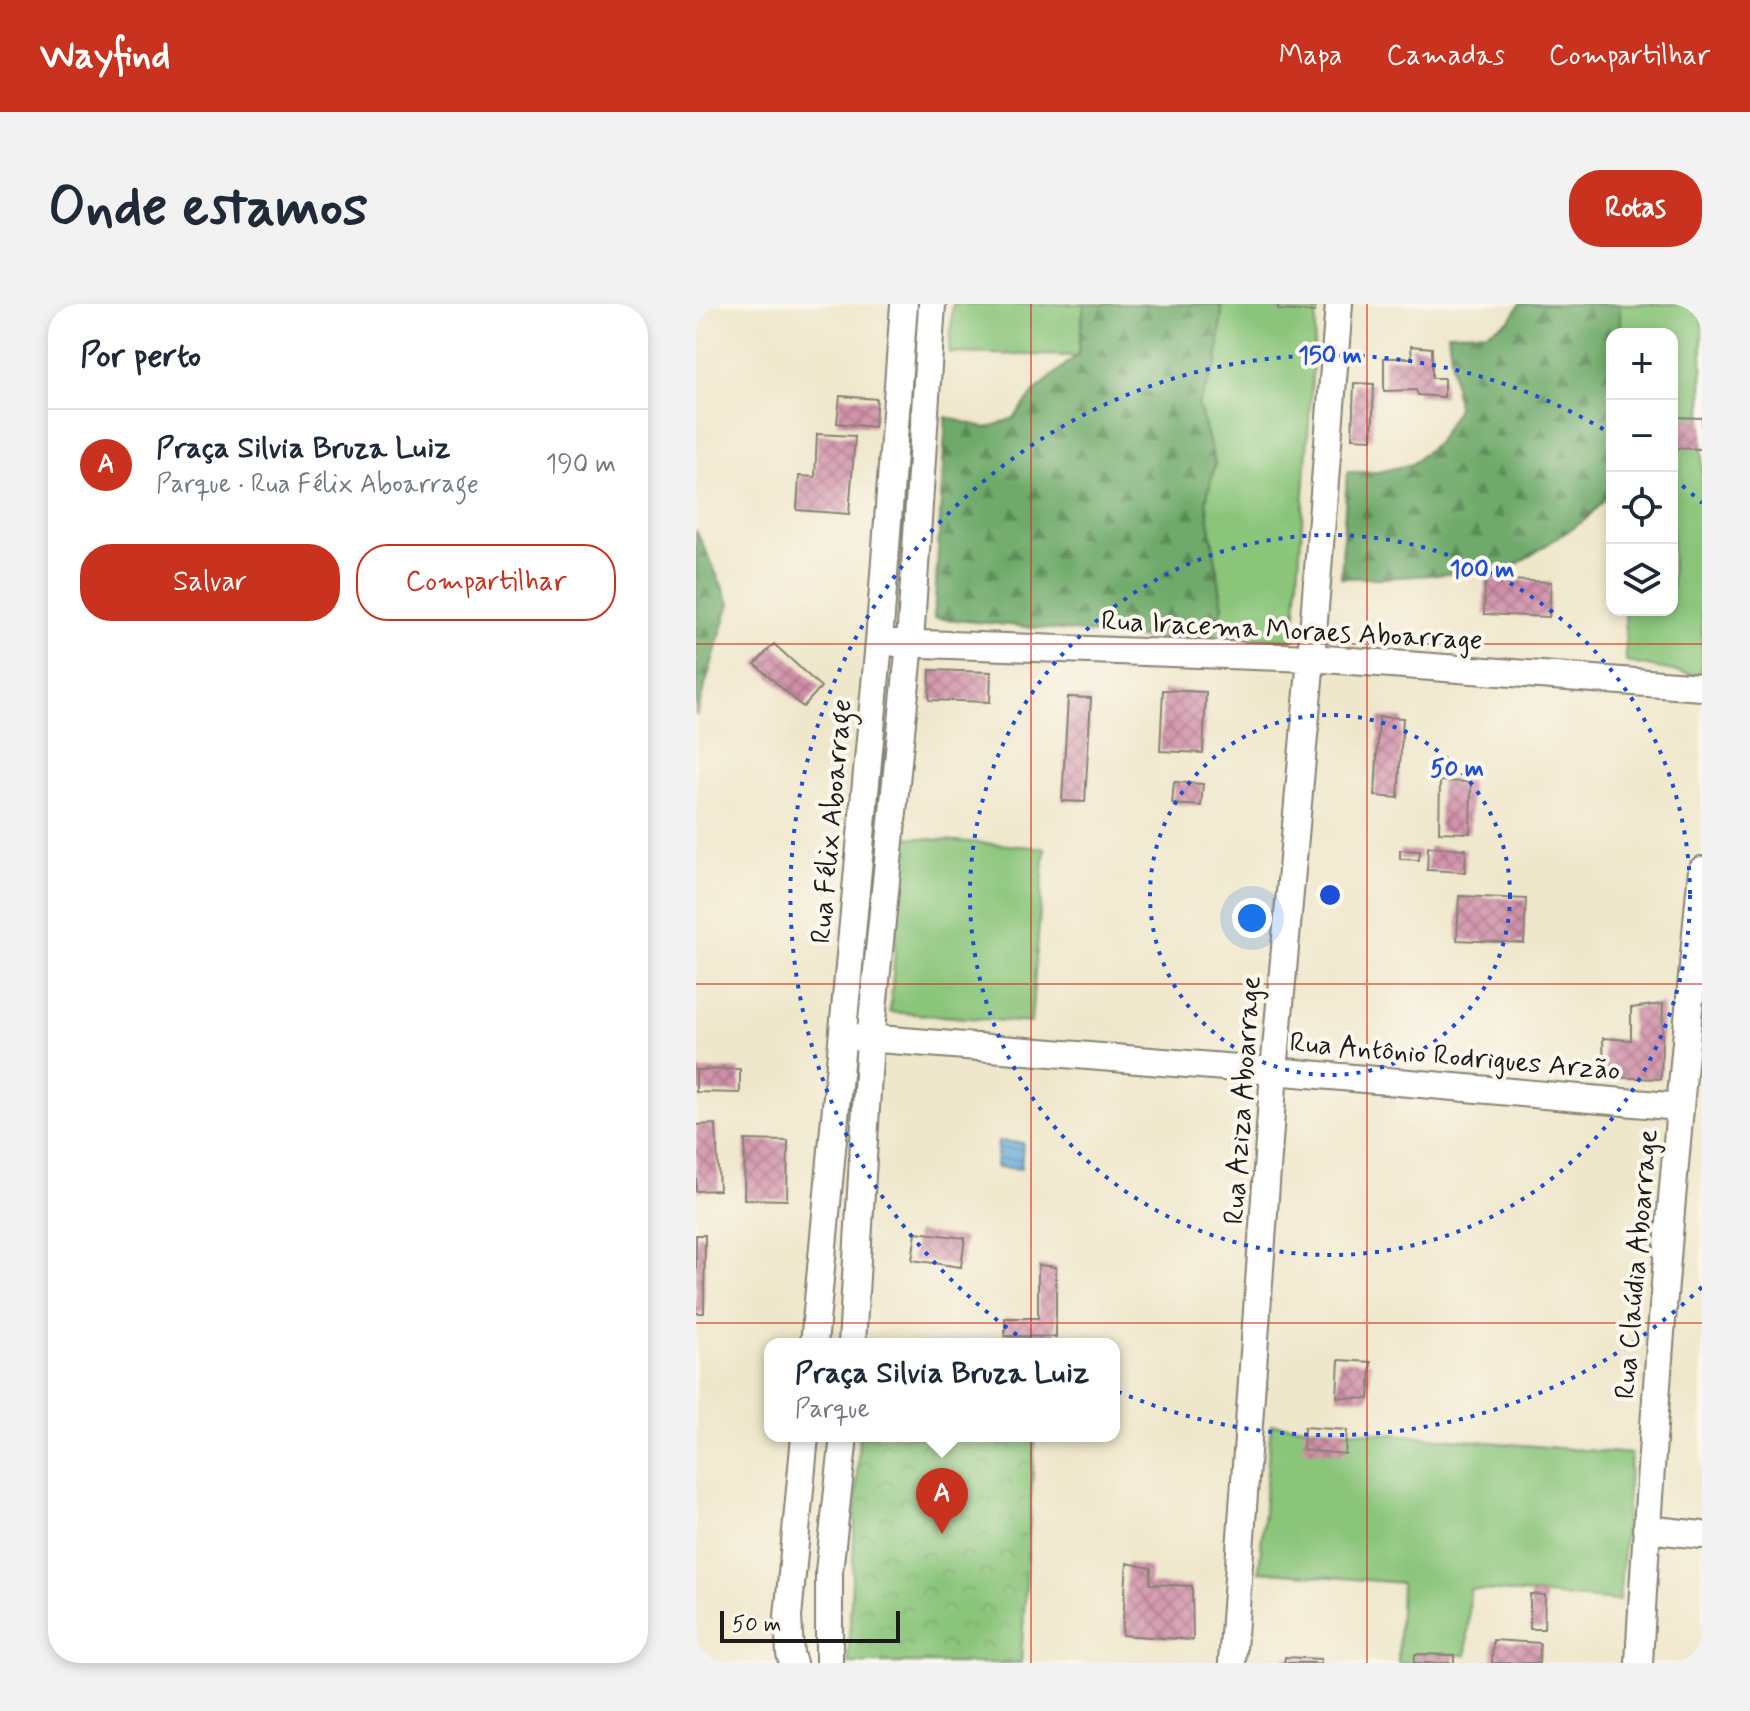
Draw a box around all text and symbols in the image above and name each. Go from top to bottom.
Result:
text: Wayfind [40,32,170,81]
text: Mapa [1279,38,1342,75]
text: Camadas [1386,38,1505,75]
text: Compartilhar [1549,38,1710,75]
button: Rotas [1569,170,1702,247]
text: Onde estamos [48,172,368,245]
map controls [1606,328,1678,616]
button: + [1606,328,1678,400]
text: Por perto [80,334,201,379]
text: 150 m [1298,341,1362,372]
button: − [1606,400,1678,472]
text: Praça Silvia Bruza Luiz [156,429,450,468]
text: A [97,448,115,482]
text: 190 m [546,448,616,482]
text: Parque · Rua Félix Aboarrage [156,468,479,502]
button: locate [1606,472,1678,544]
button: Salvar [80,544,340,621]
button: Compartilhar [356,544,616,621]
button: layers [1606,544,1678,616]
text: 100 m [1450,555,1514,586]
street label: Rua Iracema Moraes Aboarrage [1100,603,1484,660]
street label: Rua Félix Aboarrage [803,697,865,945]
text: 50 m [1430,754,1484,785]
centre of rings [1316,881,1344,909]
your location [1232,898,1272,938]
street label: Rua Aziza Aboarrage [1216,975,1271,1226]
street label: Rua Antônio Rodrigues Arzão [1288,1025,1622,1090]
street label: Rua Claúdia Aboarrage [1607,1128,1668,1401]
popup [764,1338,1120,1442]
text: Praça Silvia Bruza Luiz [795,1354,1089,1393]
text: Parque [795,1393,870,1427]
pin: A [916,1468,968,1534]
scale bar [720,1607,900,1643]
text: 50 m [732,1611,781,1639]

